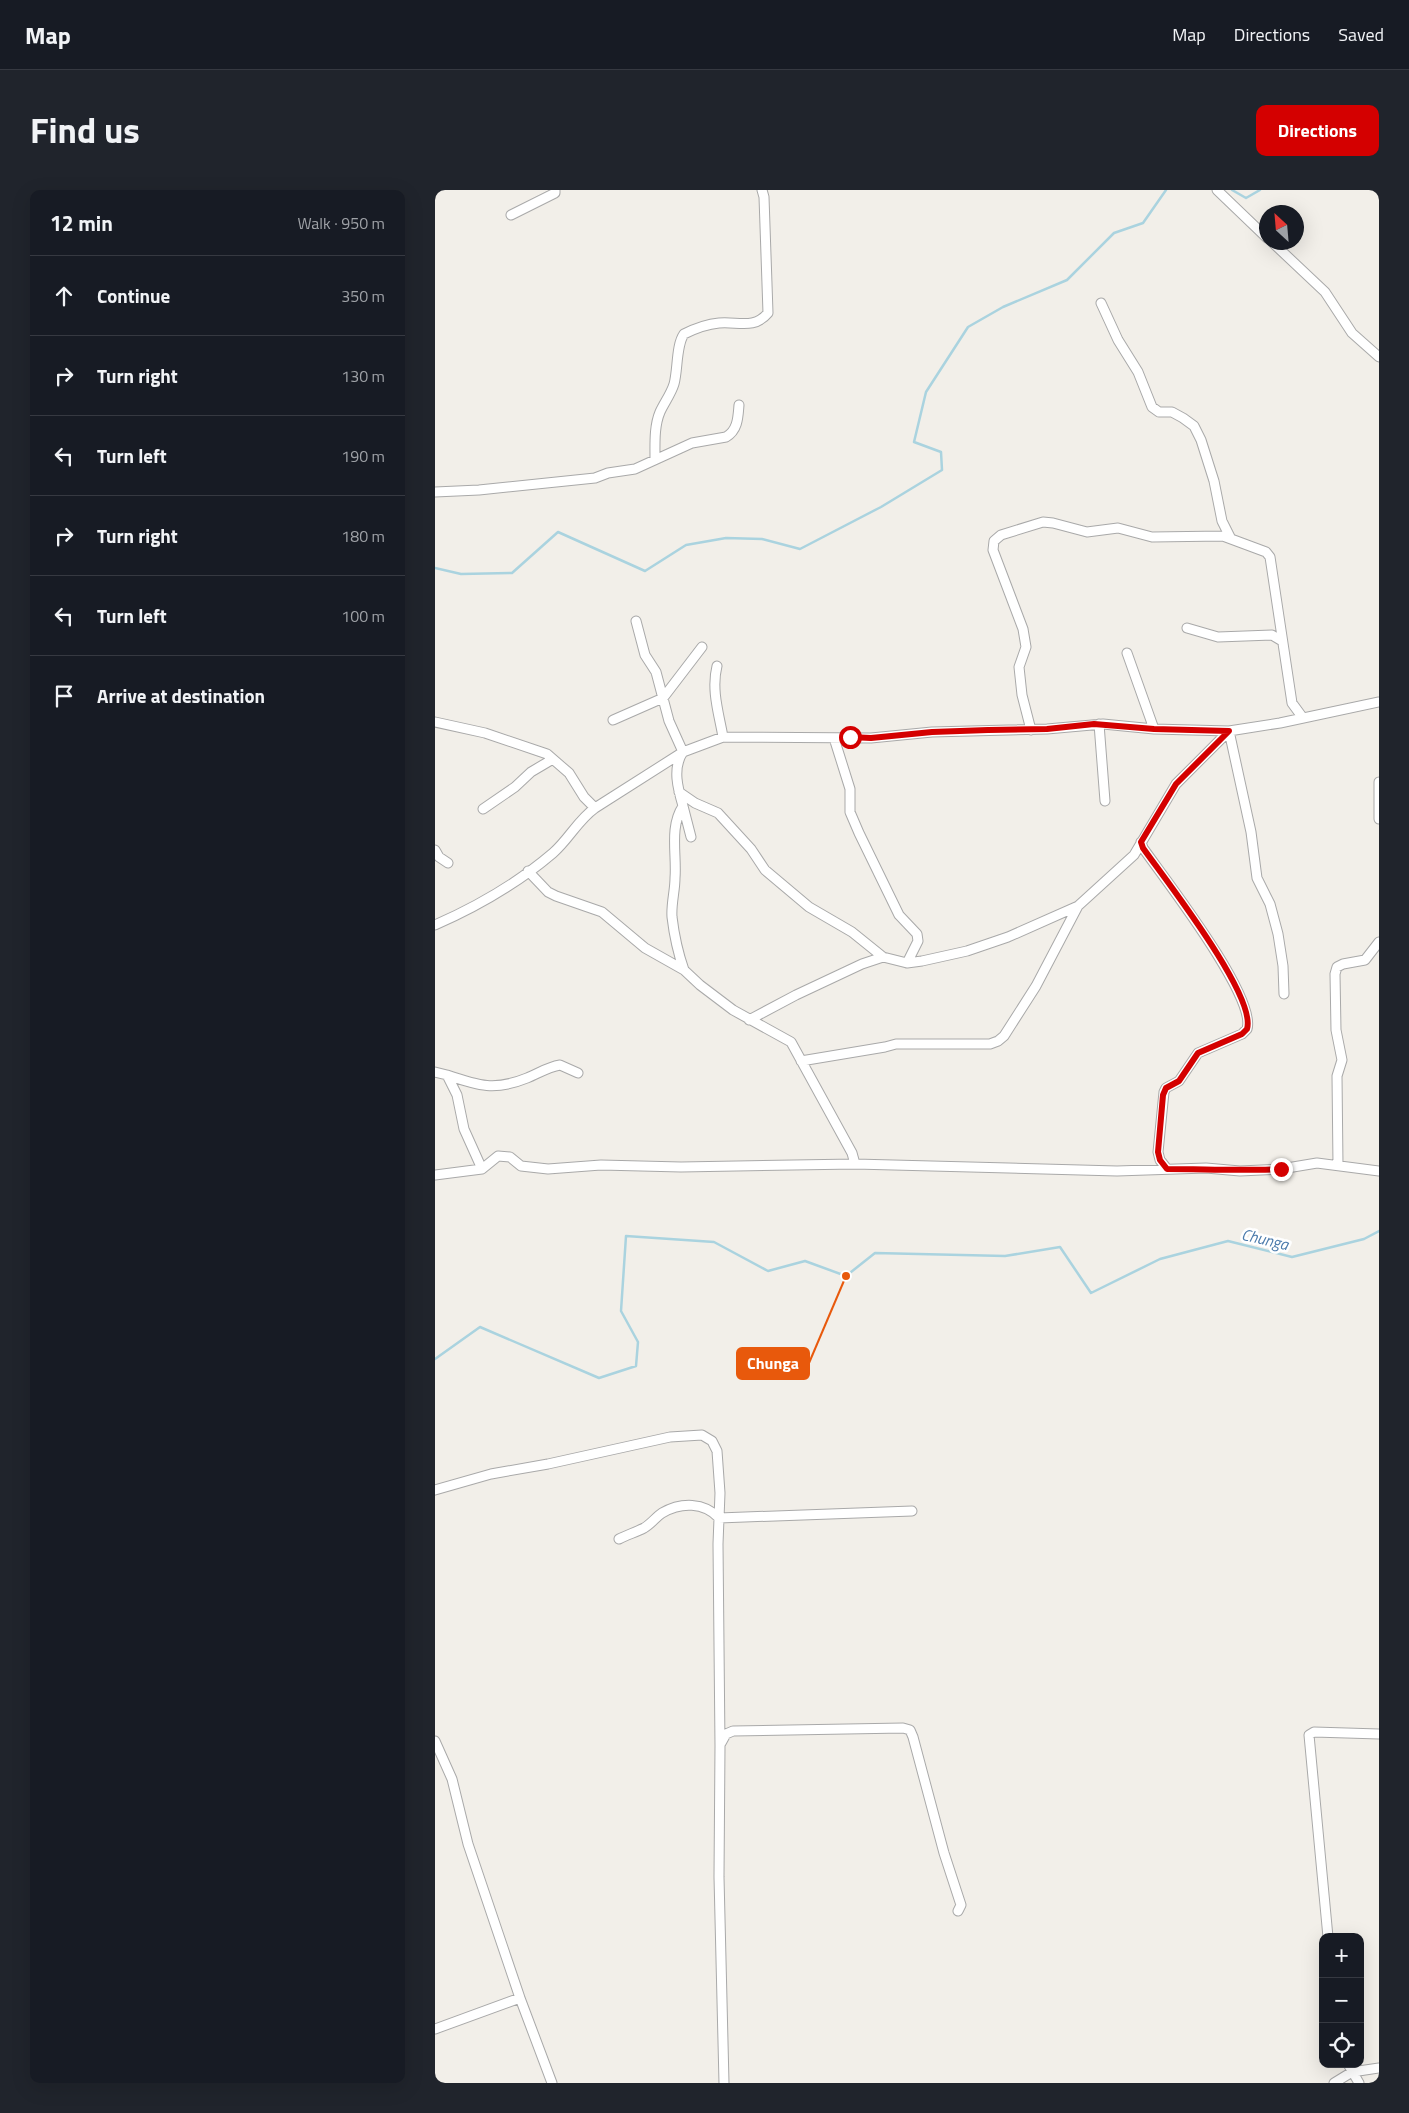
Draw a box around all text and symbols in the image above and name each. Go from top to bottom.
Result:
text: Map [25,17,71,53]
text: Map [1172,21,1206,48]
text: Directions [1234,21,1310,48]
text: Saved [1338,21,1384,48]
text: Find us [30,103,140,157]
button: Directions [1256,105,1379,156]
north arrow [1259,205,1304,250]
text: 12 min [50,207,113,239]
text: Walk · 950 m [297,211,385,235]
text: Continue [97,281,170,310]
icon: ahead [50,282,78,310]
text: 350 m [341,284,385,308]
text: Turn right [97,361,178,390]
icon: right [50,362,78,390]
text: 130 m [341,364,385,388]
text: Turn left [97,441,167,470]
icon: left [50,442,78,470]
text: 190 m [341,444,385,468]
text: Turn right [97,521,178,550]
icon: right [50,522,78,550]
text: 180 m [341,524,385,548]
text: Turn left [97,601,167,630]
icon: left [50,602,78,630]
text: 100 m [341,604,385,628]
text: Arrive at destination [97,681,265,710]
icon: arrive [50,682,78,710]
route start [839,726,862,749]
route end [1270,1158,1293,1181]
water label: Chunga [1239,1222,1292,1256]
callout: Chunga [737,1348,809,1379]
text: Chunga [747,1351,799,1375]
map controls [1319,1933,1364,2068]
button: + [1319,1933,1364,1978]
button: − [1319,1978,1364,2023]
button: locate [1319,2023,1364,2068]

